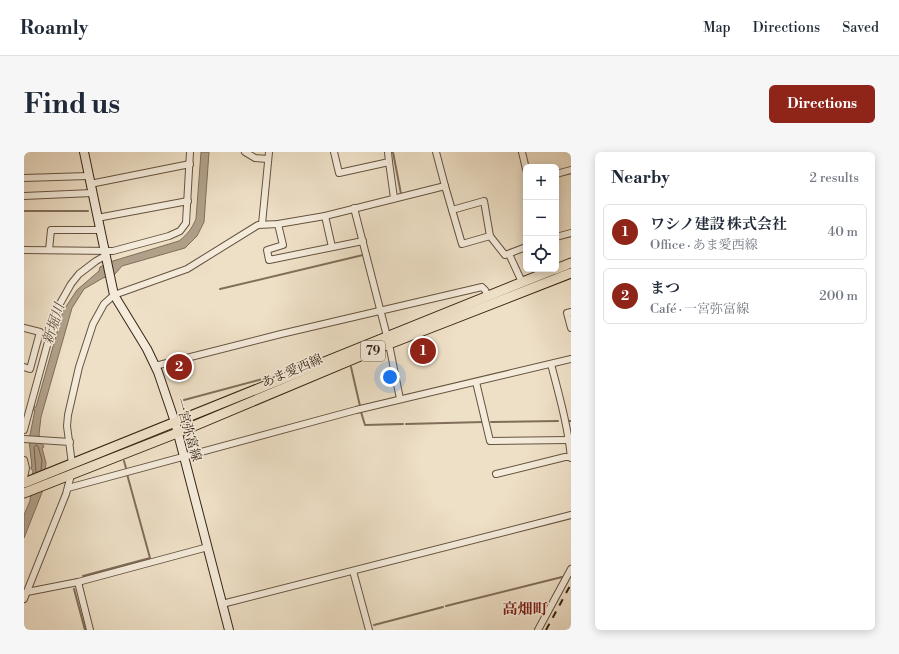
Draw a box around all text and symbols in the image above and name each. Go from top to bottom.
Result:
text: Roamly [20,16,88,40]
text: Map [703,19,731,37]
text: Directions [753,19,820,37]
text: Saved [842,19,879,37]
button: Directions [769,85,875,123]
text: Find us [24,87,120,122]
map controls [523,164,559,272]
button: + [523,164,559,200]
text: Nearby [611,167,670,189]
text: 2 results [810,170,859,186]
button: − [523,200,559,236]
text: ワシノ建設 株式会社 [650,215,787,234]
text: 1 [622,224,628,240]
text: 40 m [828,224,858,240]
button: locate [523,236,559,272]
text: Office · あま愛西線 [650,237,757,253]
text: まつ [650,279,680,298]
text: 2 [621,288,629,304]
text: 200 m [819,288,858,304]
water label: 新堀川 [39,299,70,347]
text: Café · 一宮弥富線 [650,301,749,317]
pin: 1 [410,336,436,366]
road number: 79 [361,341,385,361]
street label: あま愛西線 [259,351,325,391]
pin: 2 [166,352,192,382]
your location [380,367,400,387]
street label: 一宮弥富線 [171,397,205,463]
district label: 高畑町 [502,600,548,619]

